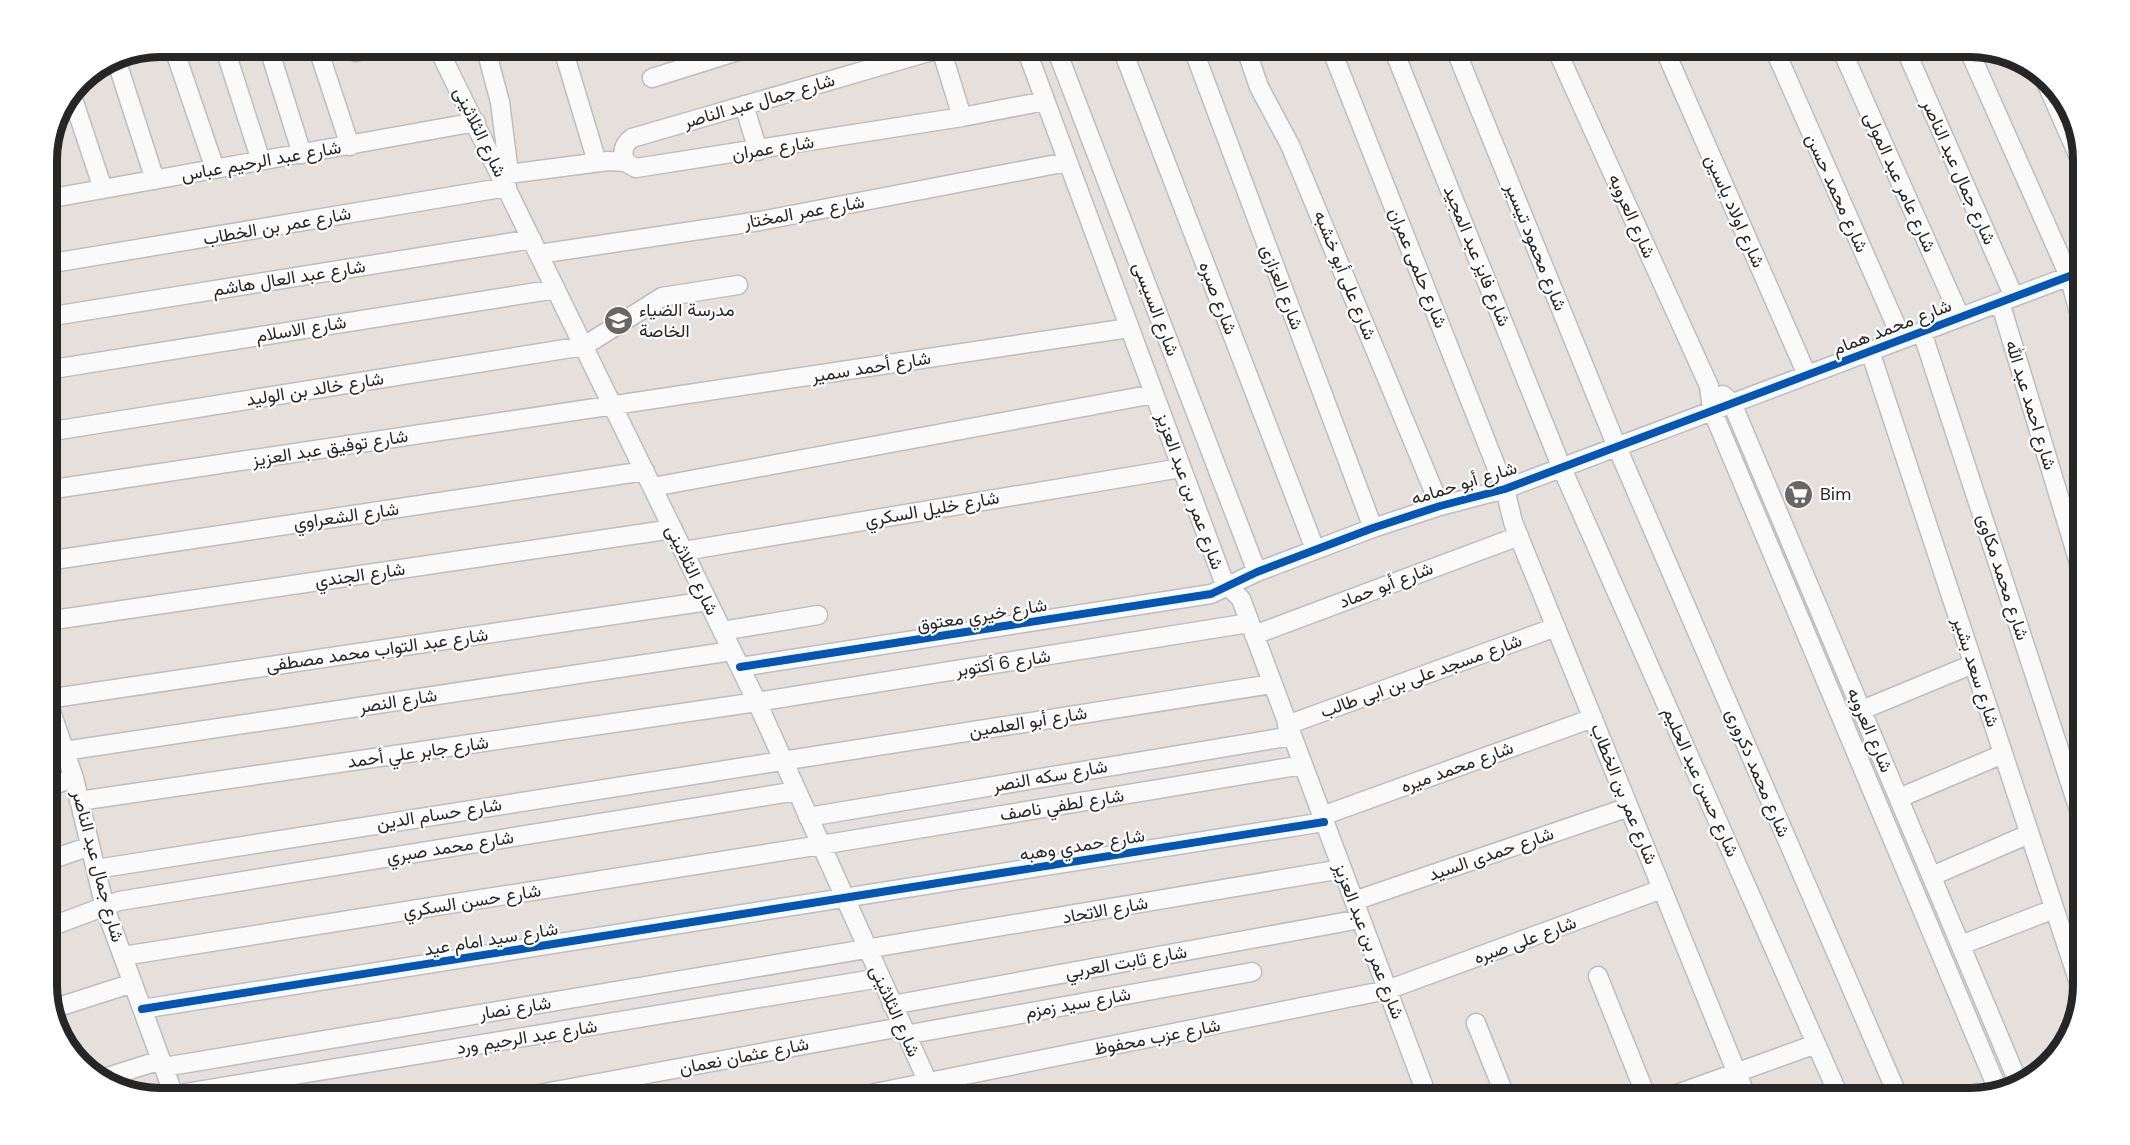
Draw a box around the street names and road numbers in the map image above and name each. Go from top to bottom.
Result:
street label: شارع جمال عبد الناصر [680,68,838,134]
street label: شارع الثلاثينى [448,83,512,181]
street label: شارع جمال عبد الناصر [1916,95,2002,248]
street label: شارع عامر عبد المولى [1858,108,1942,256]
street label: شارع عمران [730,130,816,166]
street label: شارع محمد حسن [1800,130,1874,256]
street label: شارع عبد الرحيم عباس [179,135,343,187]
street label: شارع اولاد ياسين [1699,151,1771,271]
street label: شارع العروبه [1603,170,1661,262]
street label: شارع محمود تيسير [1499,179,1573,315]
street label: شارع فايز عبد المجيد [1438,182,1516,330]
street label: شارع عمر المختار [741,190,866,235]
street label: شارع عمر بن الخطاب [201,201,353,251]
street label: شارع حلمى عمران [1383,204,1453,332]
street label: شارع على أبو خشبه [1308,207,1382,343]
street label: شارع العزازى [1255,241,1309,333]
street label: شارع عبد العال هاشم [211,254,367,302]
street label: شارع صبره [1193,258,1243,338]
street label: شارع السيسى [1127,259,1185,359]
street label: شارع محمد همام [1829,293,1955,361]
street label: شارع الاسلام [254,310,348,348]
street label: شارع احمد عبد الله [2000,337,2062,473]
street label: شارع أحمد سمير [809,346,932,388]
street label: شارع خالد بن الوليد [244,366,386,412]
street label: شارع عمر بن عبد العزيز [1150,408,1230,573]
street label: شارع توفيق عبد العزيز [249,424,410,472]
street label: شارع أبو حمامه [1408,456,1520,510]
street label: شارع خليل السكري [863,485,1002,536]
street label: شارع الشعراوي [292,497,401,538]
street label: شارع محمد مكاوى [1971,511,2035,643]
street label: شارع الثلاثينى [660,521,724,619]
street label: شارع أبو حماد [1335,556,1437,614]
street label: شارع الجندي [313,557,407,596]
street label: شارع خيري معتوق [915,593,1049,640]
street label: شارع سعد بشير [1947,613,2005,730]
street label: شارع عبد التواب محمد مصطفى [264,623,490,677]
street label: شارع مسجد على بن ابى طالب [1317,628,1525,724]
street label: شارع 6 أكتوبر [953,644,1052,683]
street label: شارع النصر [356,683,439,719]
street label: شارع العروبه [1841,684,1899,776]
street label: شارع أبو العلمين [967,701,1089,743]
street label: شارع حسن عبد الحليم [1657,703,1745,861]
street label: شارع محمد دكرورى [1720,705,1796,841]
street label: شارع عمر بن الخطاب [1585,720,1663,868]
street label: شارع جابر علي أحمد [346,730,491,777]
street label: شارع محمد ميره [1397,736,1517,798]
street label: شارع سكه النصر [990,754,1109,798]
street label: شارع لطفي ناصف [998,783,1126,830]
street label: شارع جمال عبد الناصر [66,786,130,945]
street label: شارع حسام الدين [375,792,503,836]
street label: شارع حمدى السيد [1425,821,1557,887]
street label: شارع حمدي وهبه [1018,823,1147,870]
street label: شارع محمد صبري [385,825,516,872]
street label: شارع عمر بن عبد العزيز [1328,859,1410,1022]
street label: شارع حسن السكري [401,878,543,927]
street label: شارع الاتحاد [1060,891,1150,929]
street label: شارع على صبره [1470,910,1580,970]
street label: شارع سيد امام عيد [422,917,560,961]
street label: شارع ثابت العربي [1063,939,1189,987]
street label: شارع الثلاثينى [864,961,926,1061]
street label: شارع سيد زمزم [1023,982,1133,1024]
street label: شارع نصار [476,990,553,1026]
street label: شارع عزب محفوظ [1092,1013,1222,1061]
street label: شارع عبد الرحيم ورد [455,1014,599,1060]
street label: شارع عثمان نعمان [677,1032,811,1080]

